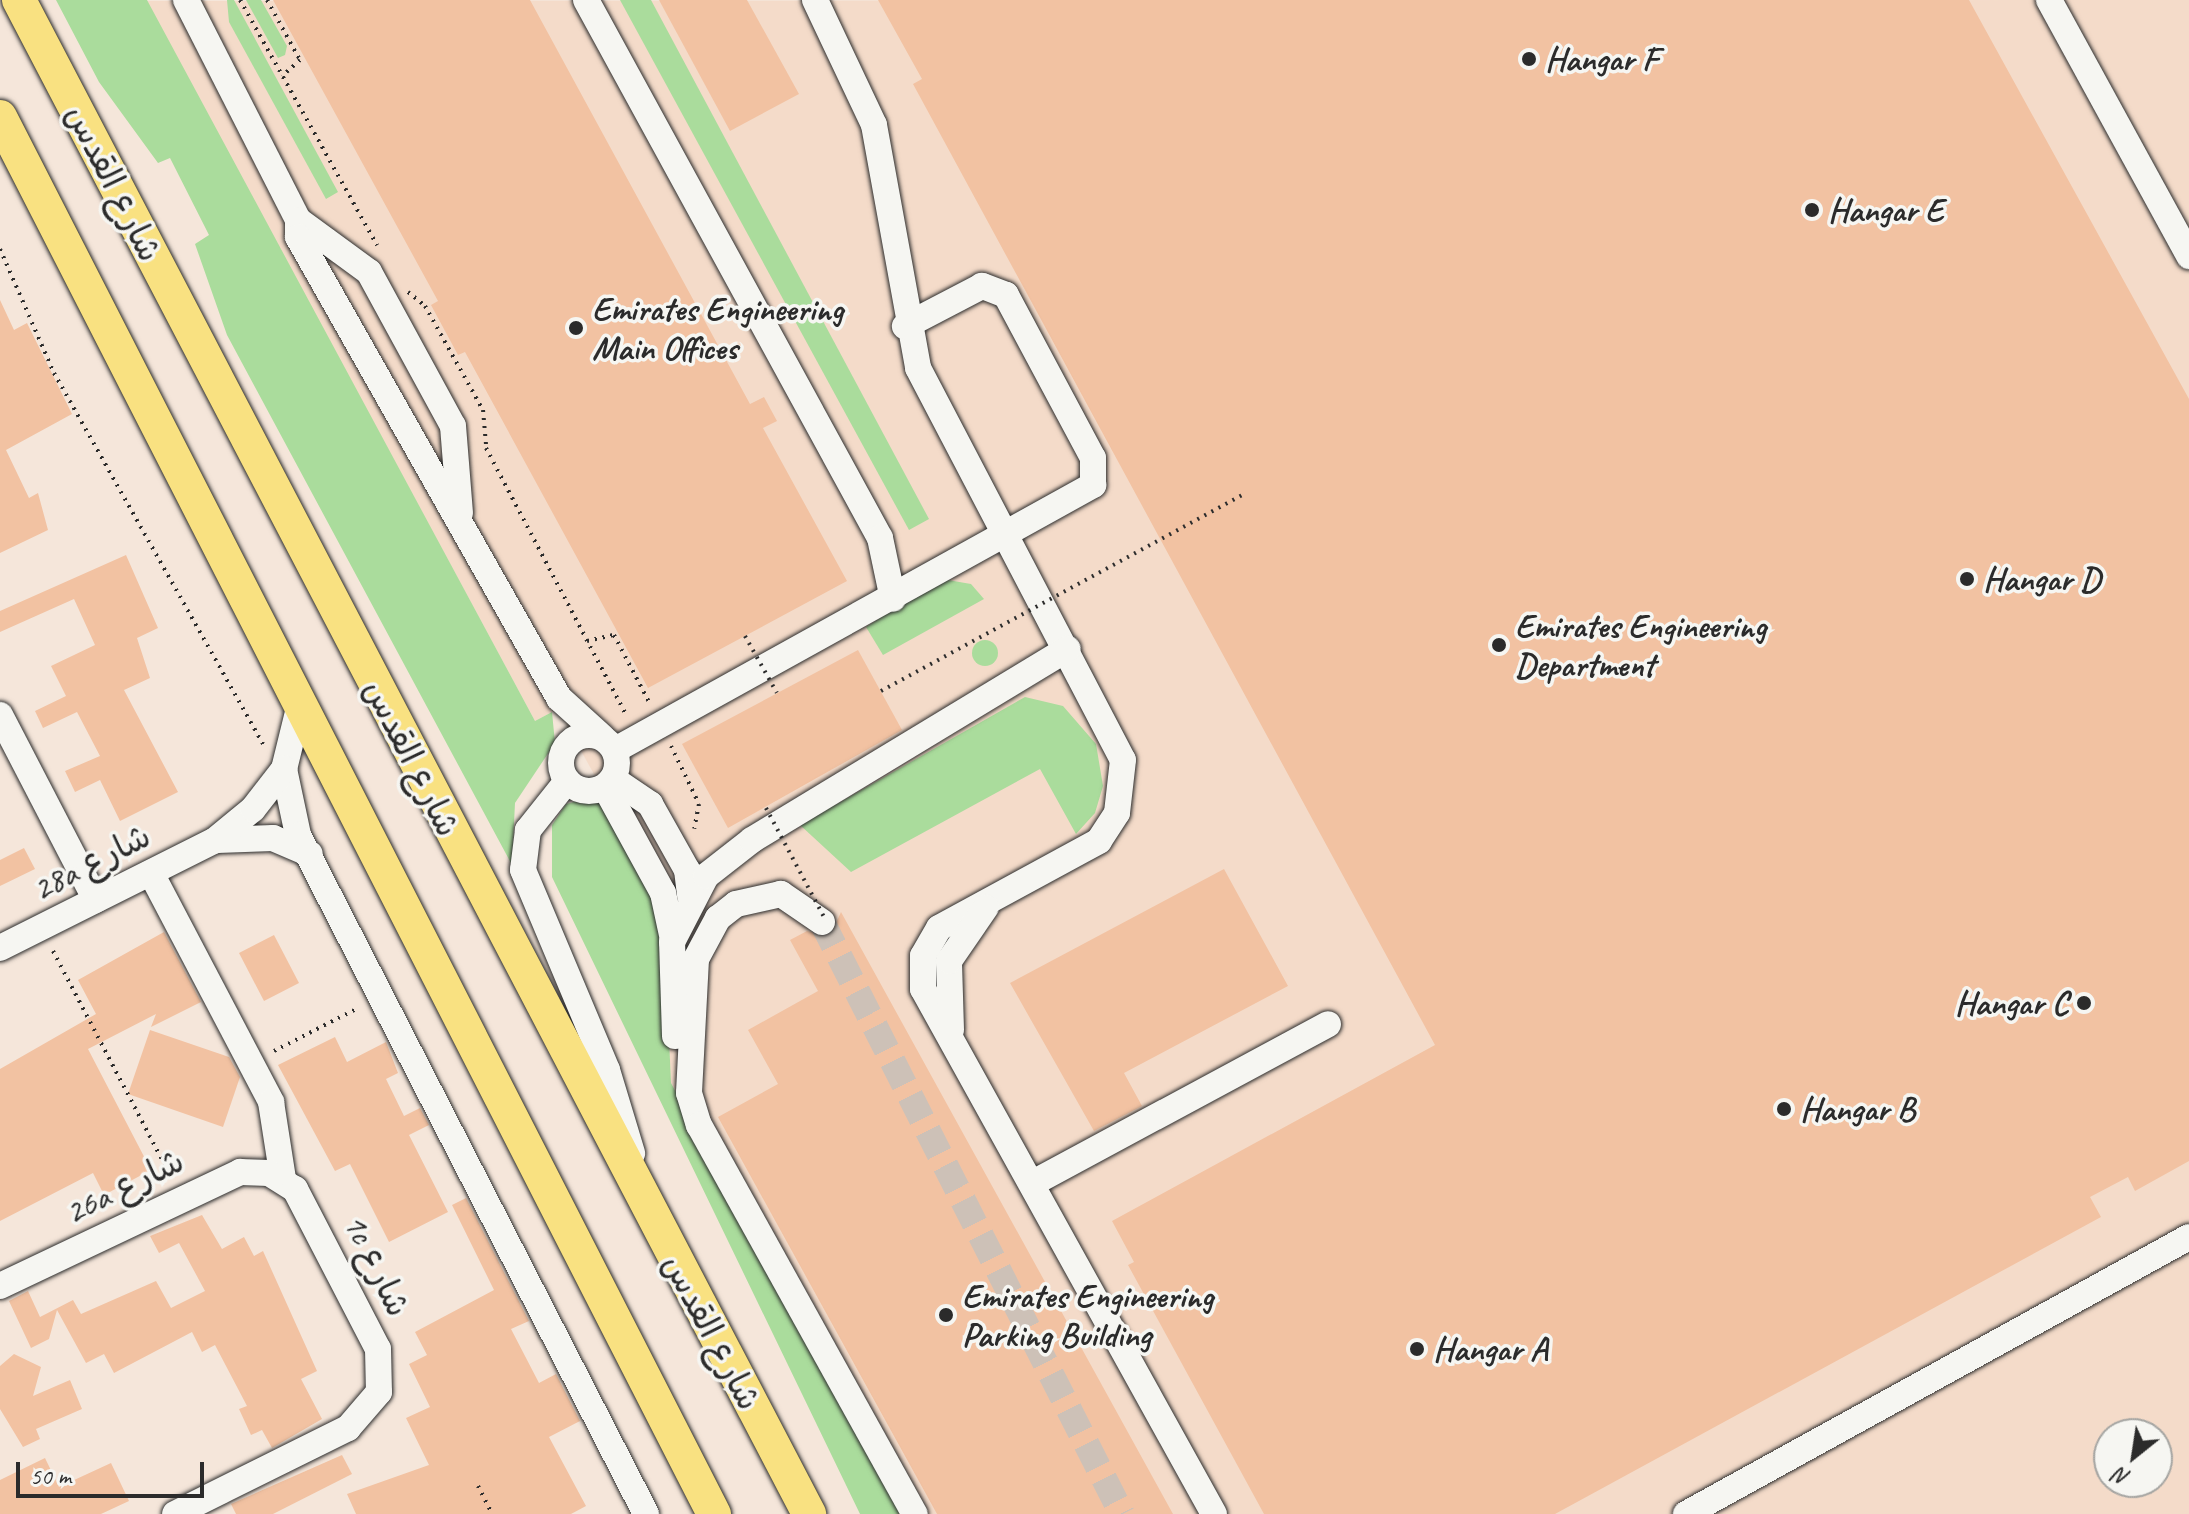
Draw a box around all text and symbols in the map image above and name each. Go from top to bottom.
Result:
place label: Hangar F [1545,39,1658,79]
marker: Hangar F [1520,50,1538,68]
street label: شارع القدس [57,98,171,268]
place label: Hangar E [1828,190,1943,230]
marker: Hangar E [1803,201,1821,219]
place label: Emirates Engineering Main Offices [592,288,843,368]
marker: Emirates Engineering Main Offices [567,319,585,337]
place label: Hangar D [1983,559,2100,599]
marker: Hangar D [1958,570,1976,588]
place label: Emirates Engineering Department [1515,605,1766,684]
marker: Emirates Engineering Department [1490,636,1508,654]
street label: شارع القدس [355,673,469,843]
street label: 28a شارع [25,815,157,909]
place label: Hangar C [1955,983,2068,1023]
marker: Hangar C [2075,994,2093,1012]
place label: Hangar B [1800,1089,1915,1129]
marker: Hangar B [1775,1100,1793,1118]
street label: 26a شارع [58,1140,190,1232]
street label: 1c شارع [335,1207,419,1323]
street label: شارع القدس [654,1247,770,1417]
place label: Emirates Engineering Parking Building [962,1275,1213,1354]
marker: Emirates Engineering Parking Building [937,1306,955,1324]
place label: Hangar A [1433,1329,1547,1369]
marker: Hangar A [1408,1340,1426,1358]
north arrow [2093,1418,2173,1498]
scale bar [20,1446,208,1496]
text: 50 m [30,1461,71,1491]
text: N [2109,1462,2135,1493]

